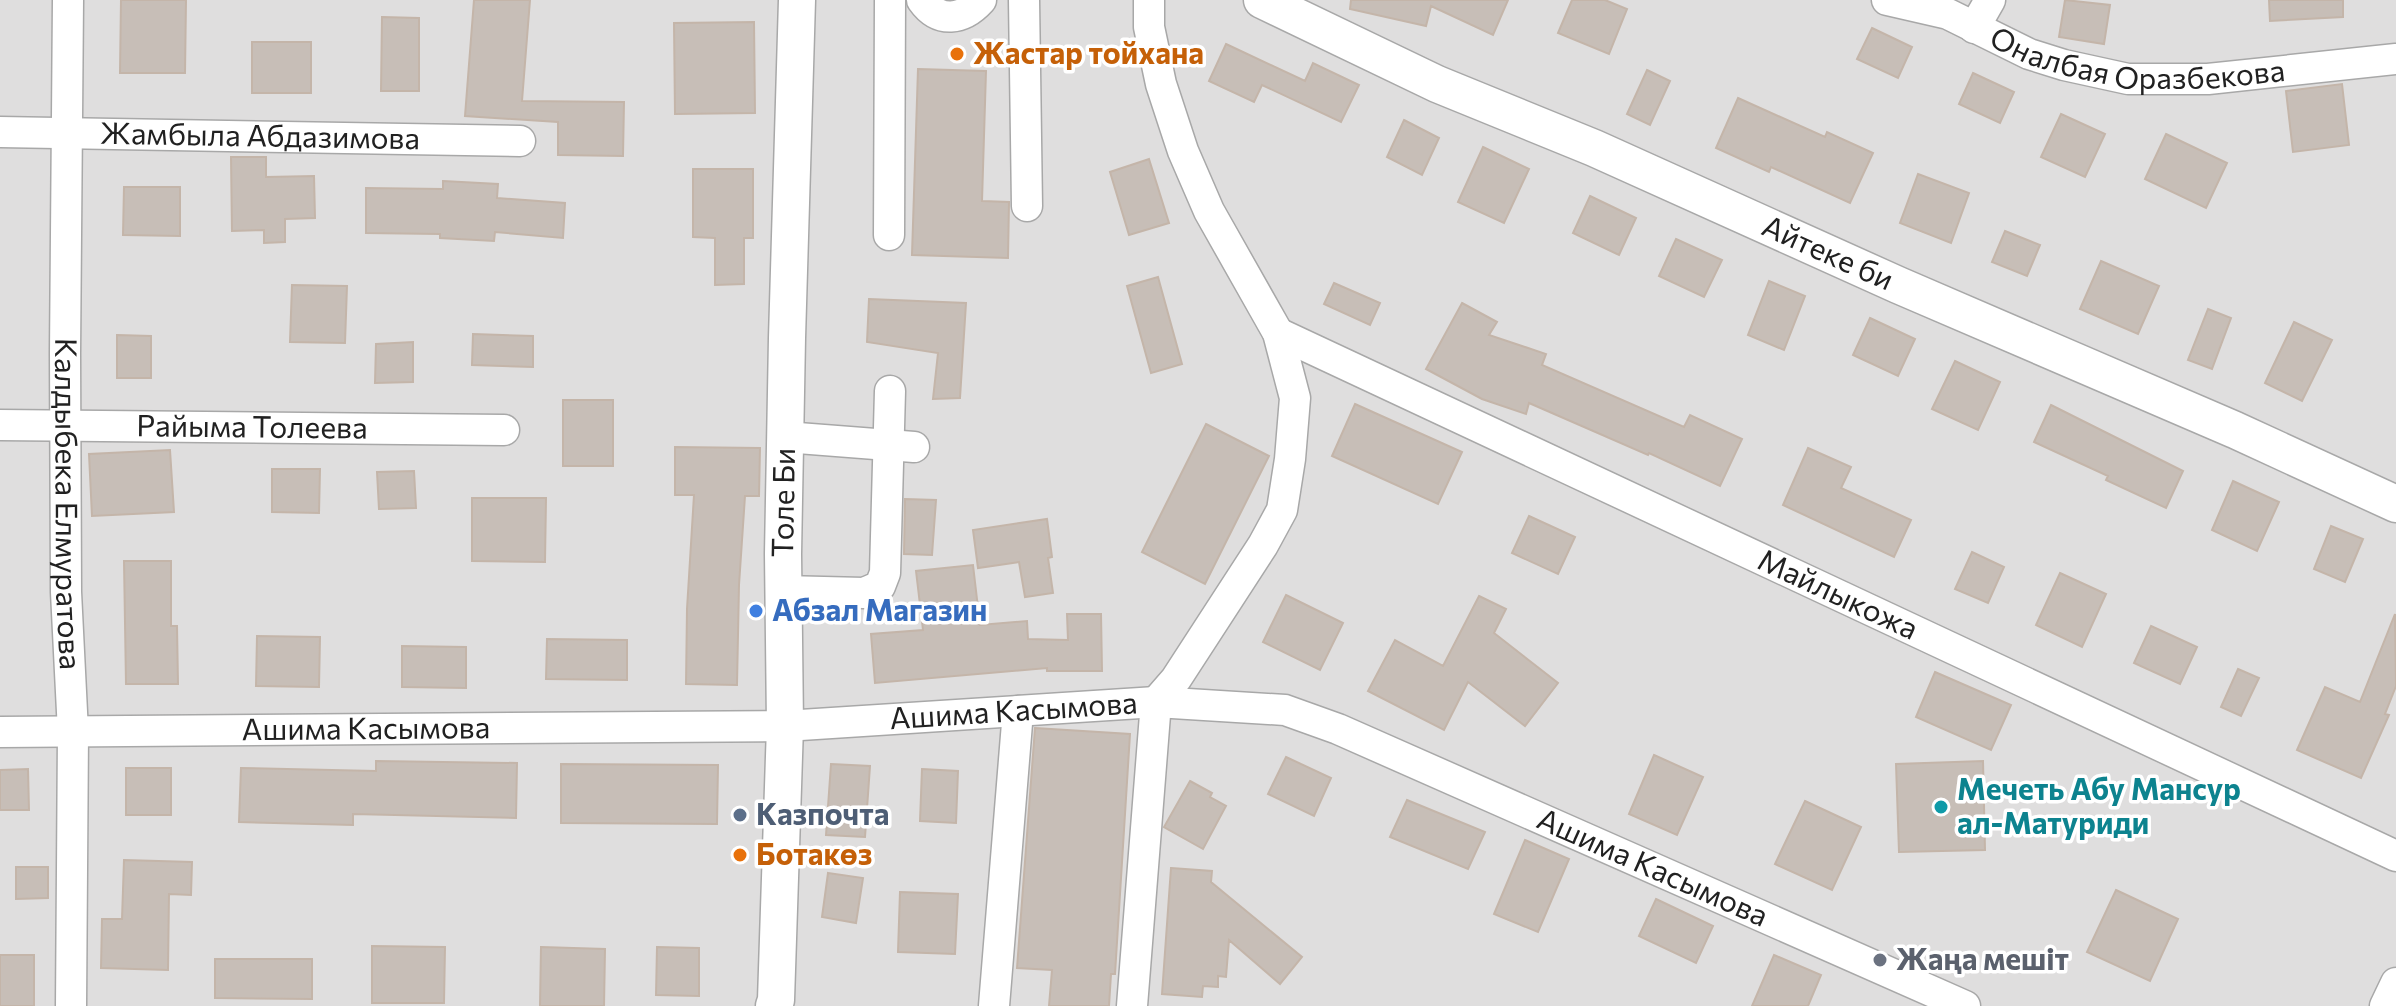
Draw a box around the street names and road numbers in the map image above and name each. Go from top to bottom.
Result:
street label: Оналбая Оразбекова [1985,17,2287,97]
street label: Жамбыла Абдазимова [100,113,420,155]
street label: Айтеке би [1757,205,1900,297]
street label: Калдыбека Елмуратова [49,338,91,671]
street label: Райыма Толеева [136,405,368,445]
street label: Толе Би [762,447,801,558]
street label: Майлыкожа [1753,539,1925,646]
street label: Ашима Касымова [888,682,1139,735]
street label: Ашима Касымова [242,707,490,746]
street label: Ашима Касымова [1532,798,1774,933]

